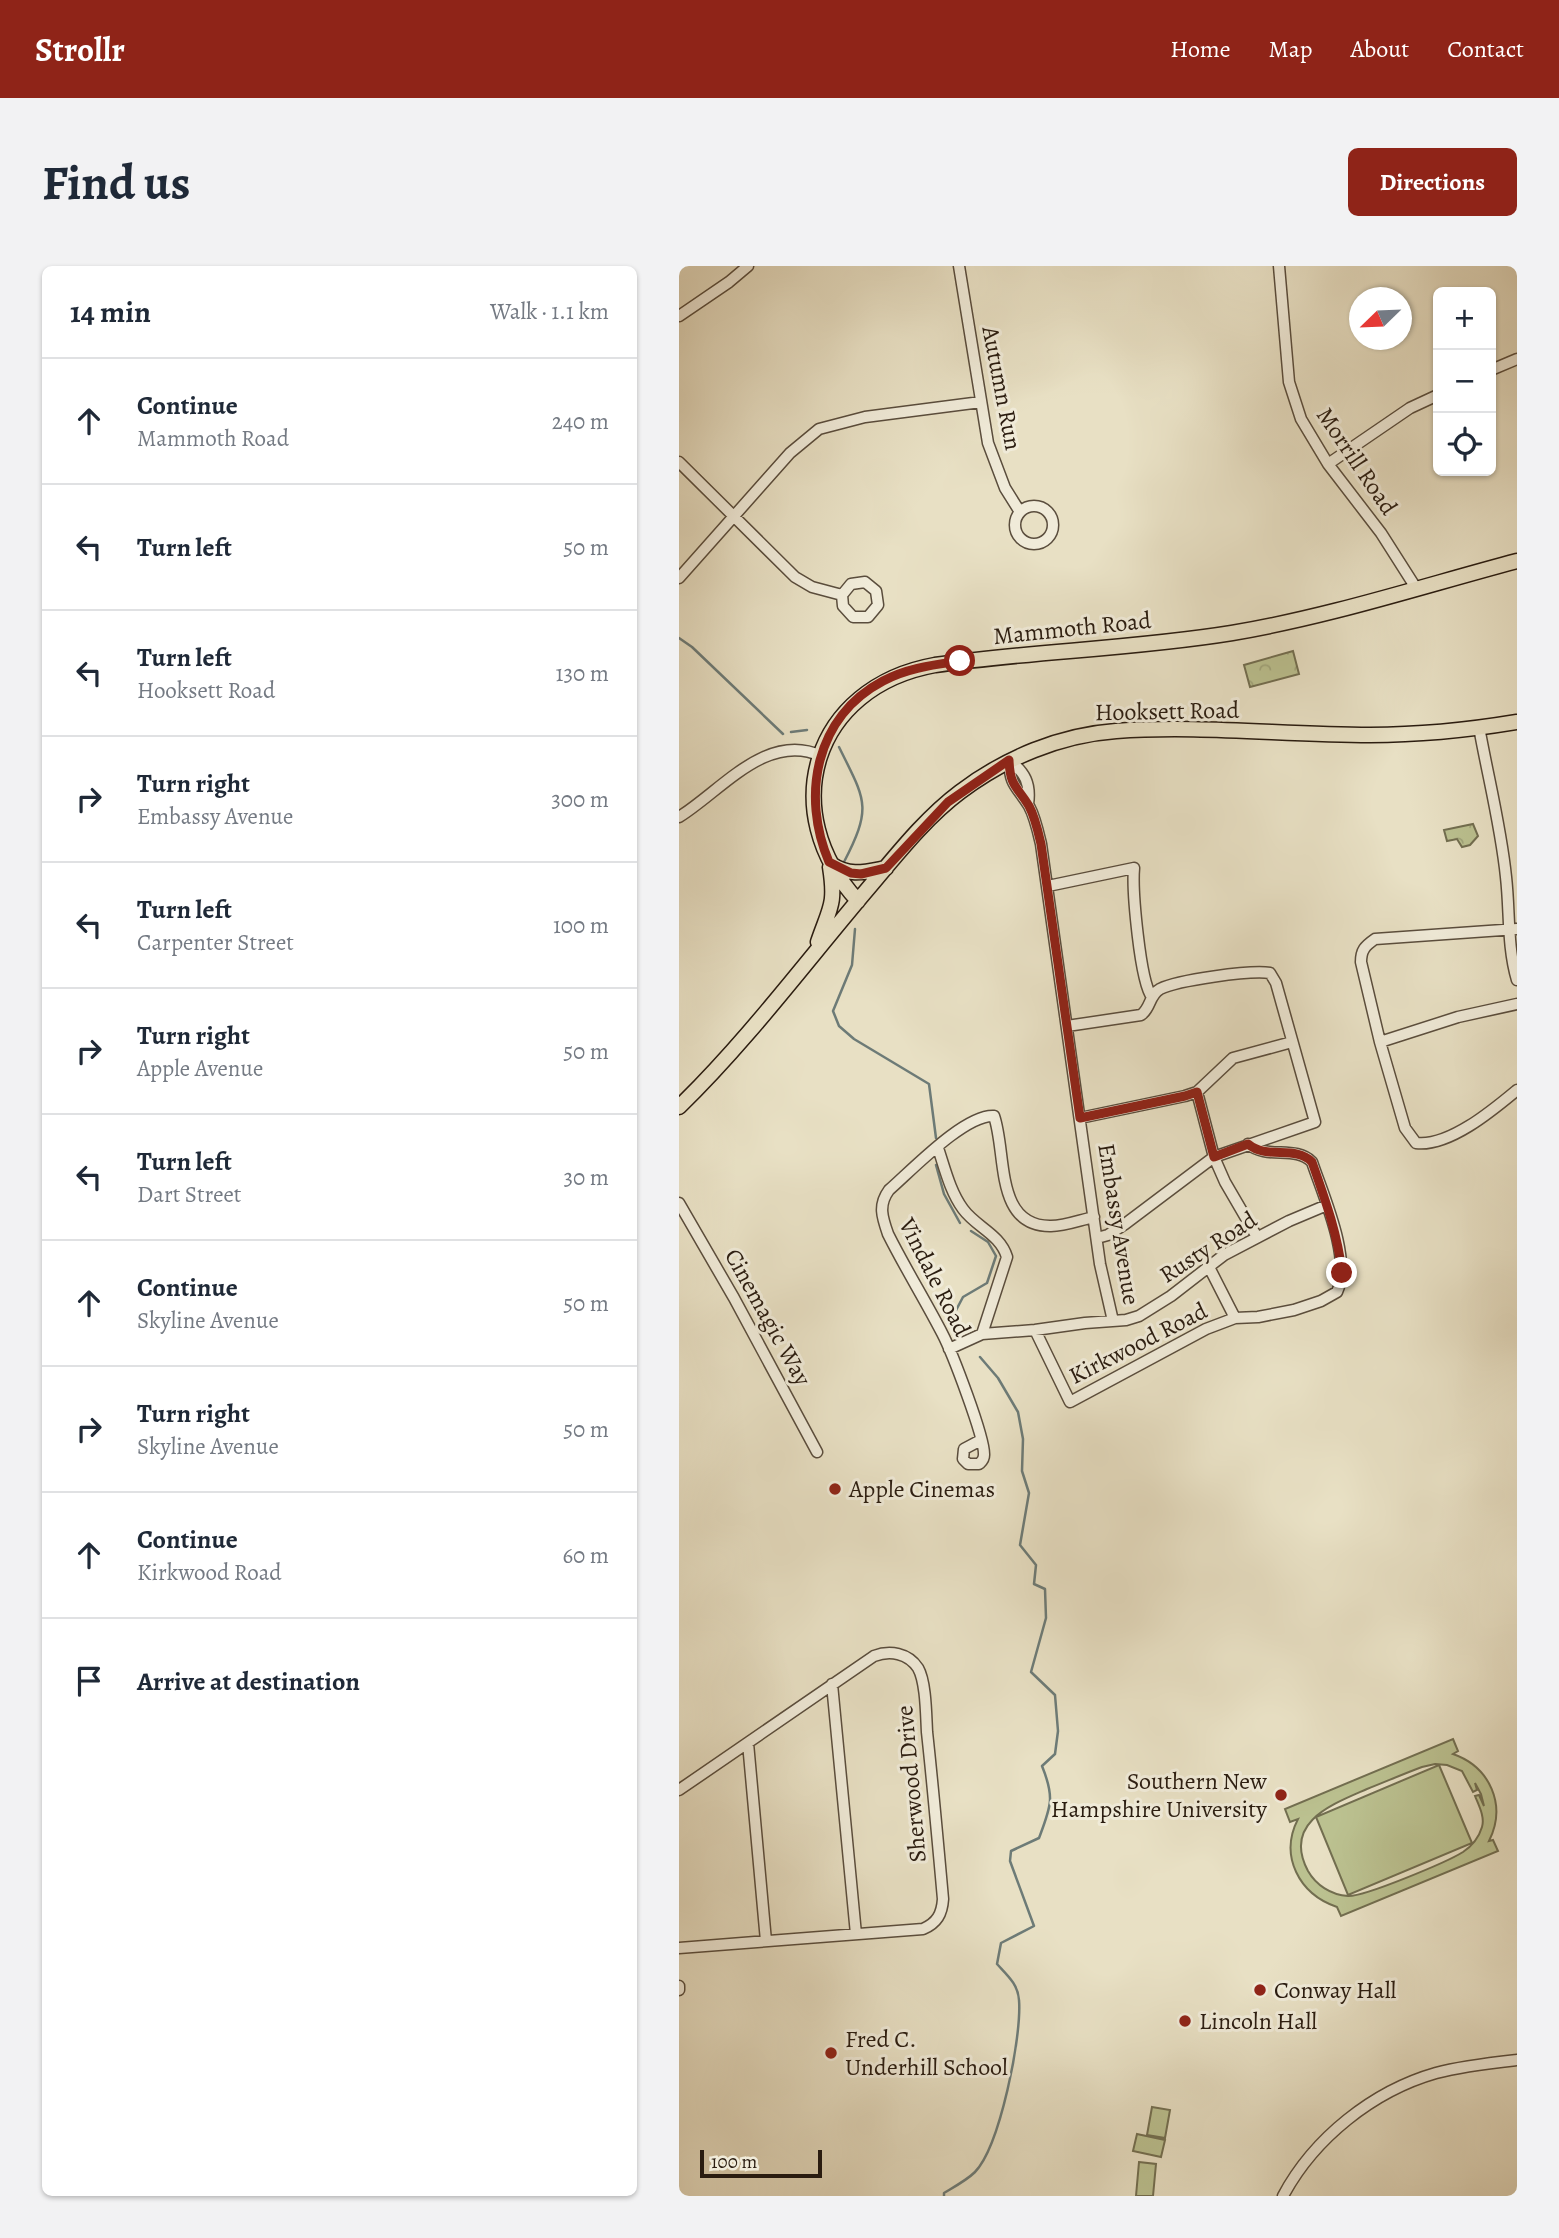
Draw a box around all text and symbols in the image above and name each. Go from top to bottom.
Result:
text: Strollr [35,27,125,72]
text: Home [1170,33,1231,65]
text: Map [1269,33,1313,65]
text: About [1351,33,1409,65]
text: Contact [1447,33,1524,65]
button: Directions [1348,148,1517,216]
text: Find us [42,149,190,216]
north arrow [1349,287,1412,350]
map controls [1433,287,1496,476]
button: + [1433,287,1496,350]
text: 14 min [70,292,151,332]
text: Walk · 1.1 km [490,296,609,327]
street label: Autumn Run [974,322,1030,453]
button: − [1433,350,1496,413]
text: Continue [137,388,238,423]
street label: Morrill Road [1309,401,1405,521]
icon: ahead [70,402,108,440]
text: 240 m [552,406,609,437]
button: locate [1433,413,1496,476]
text: Mammoth Road [137,423,289,454]
icon: left [70,528,108,566]
text: Turn left [137,530,232,565]
text: 50 m [563,532,609,563]
street label: Mammoth Road [991,604,1153,652]
text: Turn left [137,640,232,675]
route start [944,645,975,676]
icon: left [70,654,108,692]
text: 130 m [556,658,609,689]
text: Hooksett Road [137,675,275,706]
street label: Hooksett Road [1095,694,1240,728]
text: Turn right [137,766,250,801]
icon: right [70,780,108,818]
text: 300 m [551,784,609,815]
text: Embassy Avenue [137,801,293,832]
text: Turn left [137,892,232,927]
icon: left [70,906,108,944]
text: 100 m [553,910,609,941]
text: Carpenter Street [137,927,294,958]
text: Turn right [137,1018,250,1053]
icon: right [70,1032,108,1070]
text: 50 m [563,1036,609,1067]
text: Apple Avenue [137,1053,263,1084]
street label: Embassy Avenue [1090,1141,1148,1307]
text: Turn left [137,1144,232,1179]
icon: left [70,1158,108,1196]
text: 30 m [563,1162,609,1193]
text: Dart Street [137,1179,241,1210]
street label: Rusty Road [1153,1204,1263,1290]
street label: Vindale Road [891,1211,979,1342]
street label: Cinemagic Way [717,1243,819,1391]
route end [1326,1257,1357,1288]
text: Continue [137,1270,238,1305]
icon: ahead [70,1284,108,1322]
text: 50 m [563,1288,609,1319]
street label: Kirkwood Road [1063,1294,1213,1392]
text: Skyline Avenue [137,1305,279,1336]
text: Turn right [137,1396,250,1431]
icon: right [70,1410,108,1448]
text: 50 m [563,1414,609,1445]
text: Skyline Avenue [137,1431,279,1462]
place label: Apple Cinemas [848,1473,995,1505]
marker: Apple Cinemas [827,1481,843,1497]
text: Continue [137,1522,238,1557]
icon: ahead [70,1536,108,1574]
text: 60 m [562,1540,609,1571]
text: Kirkwood Road [137,1557,282,1588]
icon: arrive [70,1662,108,1700]
text: Arrive at destination [137,1664,360,1699]
street label: Sherwood Drive [888,1704,934,1864]
place label: Southern New Hampshire University [1051,1765,1267,1825]
marker: Southern New Hampshire University [1273,1787,1289,1803]
place label: Conway Hall [1274,1974,1397,2006]
marker: Conway Hall [1252,1982,1268,1998]
place label: Lincoln Hall [1199,2005,1317,2037]
marker: Lincoln Hall [1177,2013,1193,2029]
place label: Fred C. Underhill School [845,2023,1008,2083]
marker: Fred C. Underhill School [823,2045,839,2061]
scale bar [700,2147,823,2179]
text: 100 m [711,2149,757,2175]

